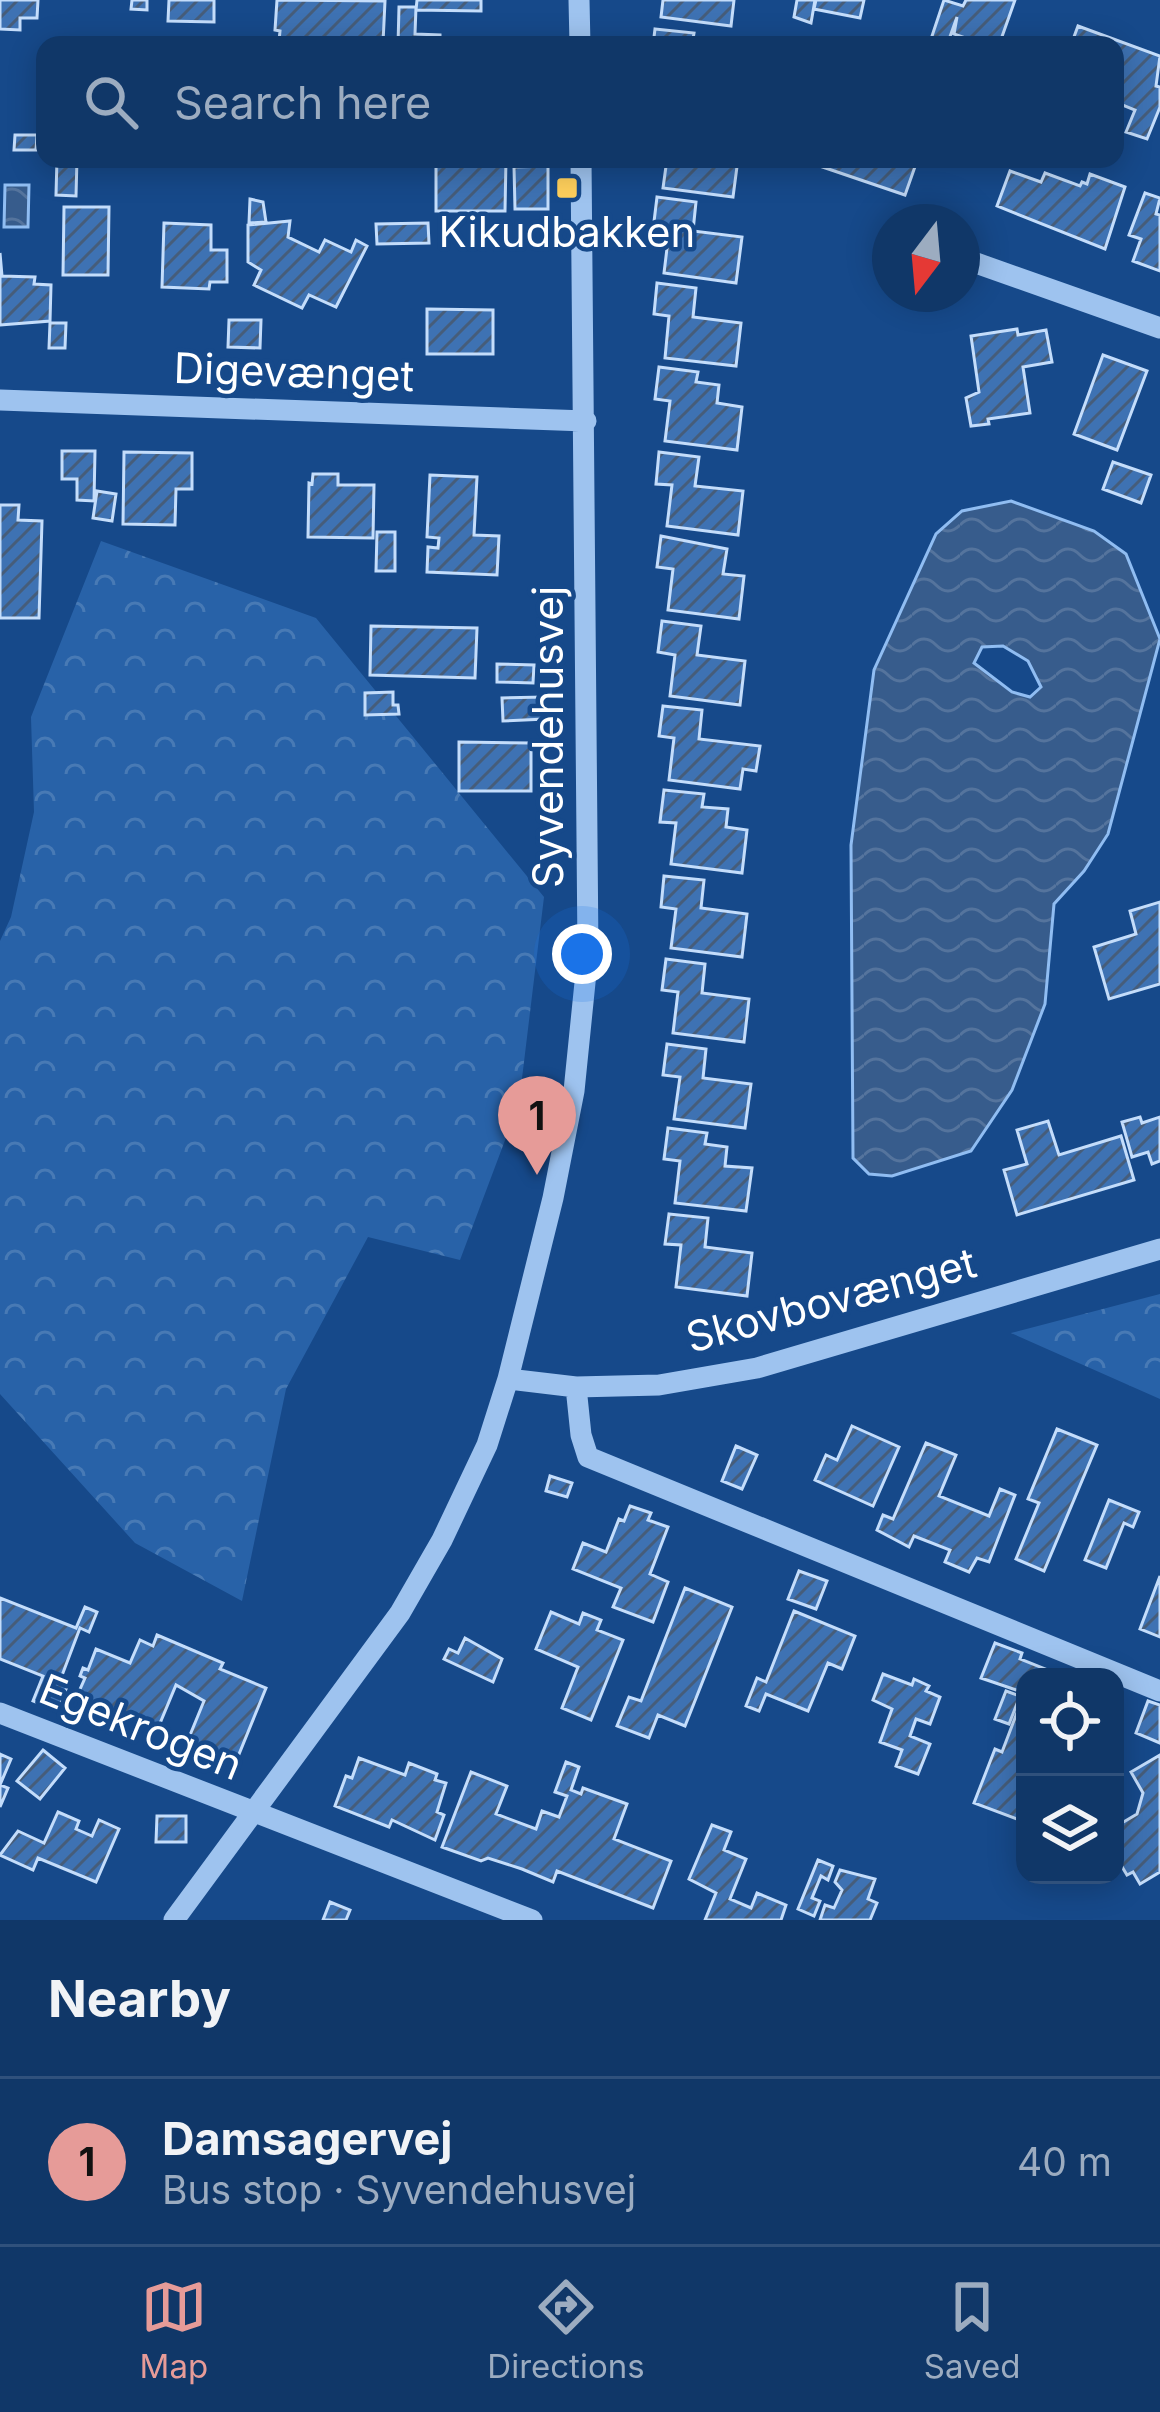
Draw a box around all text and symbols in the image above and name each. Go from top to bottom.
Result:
search box [36,36,1124,168]
icon: search [78,69,144,135]
text: Search here [174,75,431,130]
marker: Kikudbakken [554,175,580,201]
north arrow [872,204,980,312]
place label: Kikudbakken [439,206,695,257]
street label: Digevænget [173,342,415,401]
street label: Syvendehusvej [522,586,573,888]
your location [552,924,612,984]
pin: 1 [498,1076,576,1175]
street label: Skovbovænget [680,1236,981,1363]
street label: Egekrogen [32,1663,250,1790]
map controls [1016,1668,1124,1884]
button: locate [1016,1668,1124,1776]
button: layers [1016,1776,1124,1884]
text: Nearby [48,1968,231,2029]
text: Damsagervej [162,2111,452,2166]
text: 1 [79,2138,95,2185]
text: 40 m [1017,2138,1112,2185]
text: Bus stop · Syvendehusvej [162,2166,636,2213]
tab: Map [140,2274,208,2386]
tab: Directions [487,2274,645,2386]
tab: Saved [924,2274,1020,2386]

